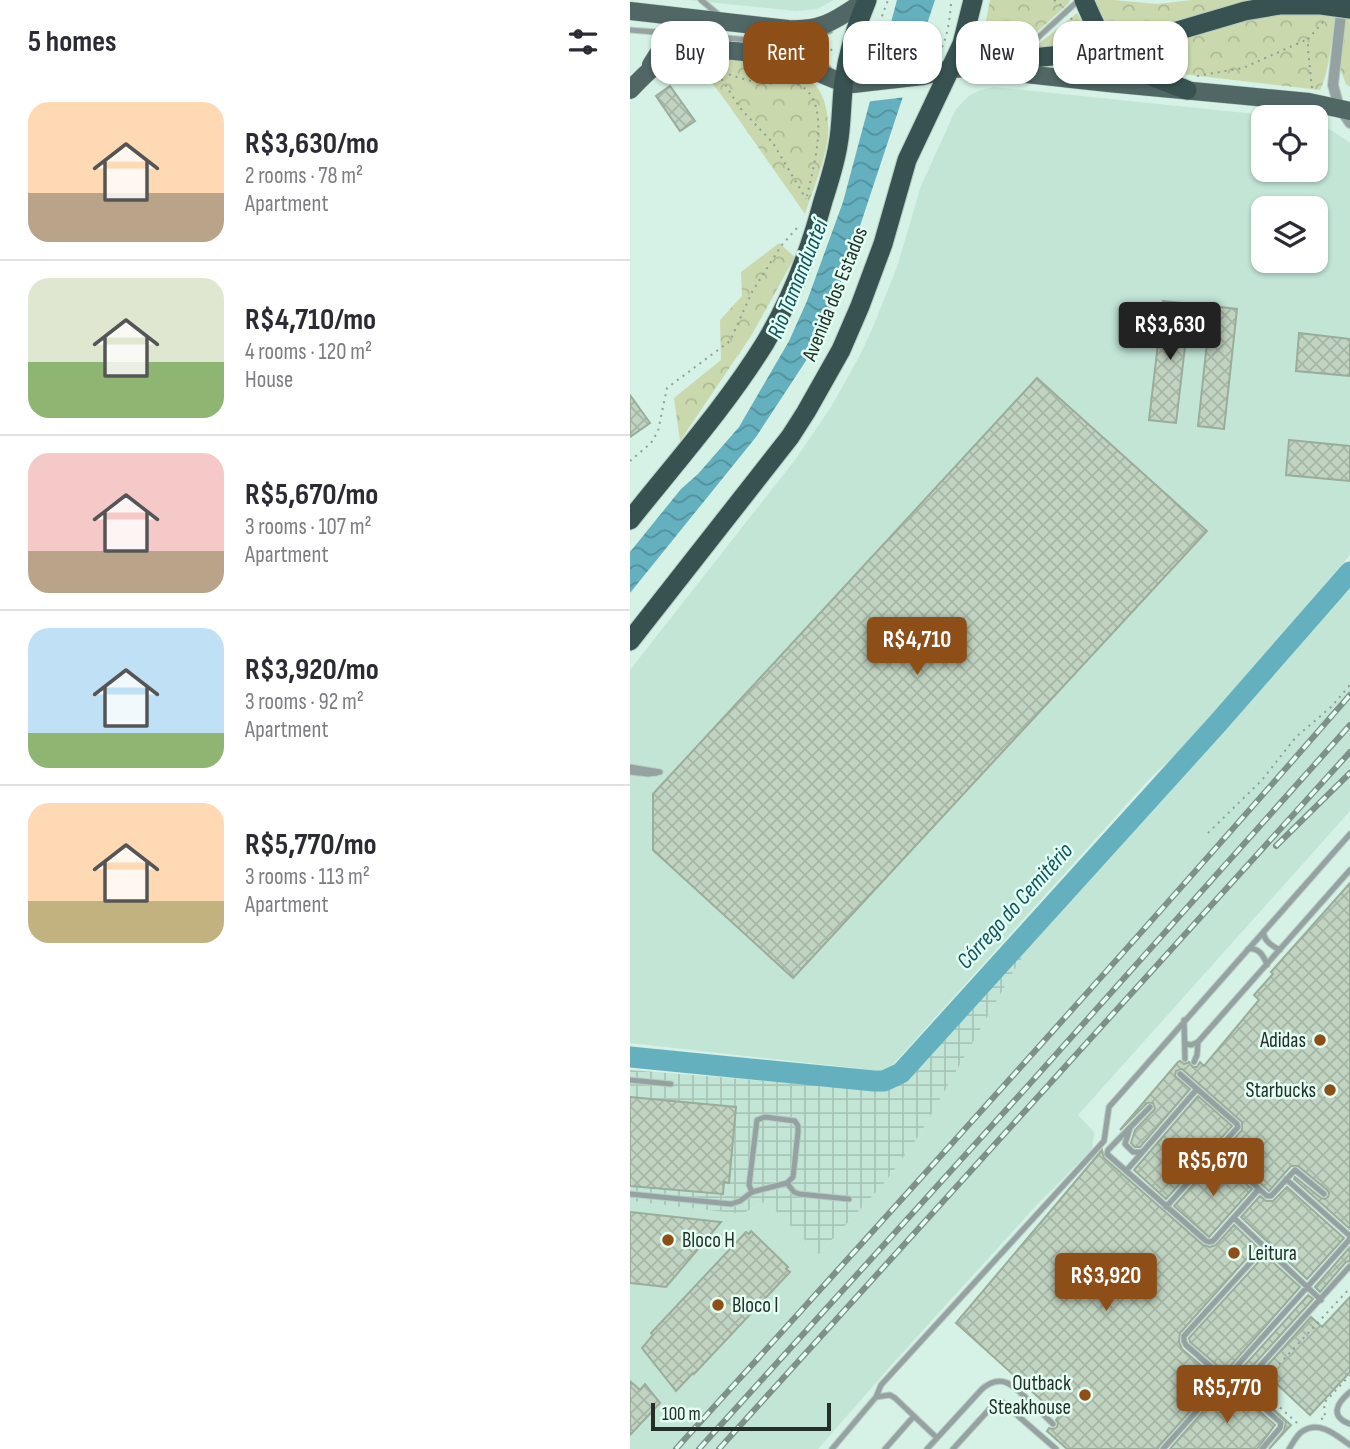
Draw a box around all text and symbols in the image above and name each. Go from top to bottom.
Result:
chip: Buy [651,21,729,84]
chip: Rent [743,21,829,84]
chip: Filters [843,21,942,84]
chip: New [956,21,1039,84]
chip: Apartment [1053,21,1188,84]
icon: filters [564,23,602,61]
text: 5 homes [28,24,117,60]
map controls [1251,105,1328,273]
button: locate [1251,105,1328,182]
text: R$3,630/mo [245,126,379,162]
icon: home [84,130,168,214]
text: 2 rooms · 78 m² [245,162,363,190]
text: Apartment [245,190,329,218]
button: layers [1251,196,1328,273]
water label: Rio Tamanduateí [761,214,835,343]
street label: Avenida dos Estados [796,223,873,366]
text: R$4,710/mo [245,302,376,338]
pin: R$3,630 [1105,302,1235,362]
icon: home [84,306,168,390]
text: R$3,630 [1135,311,1205,339]
text: 4 rooms · 120 m² [245,338,372,366]
text: House [245,366,293,394]
text: R$5,670/mo [245,477,378,513]
icon: home [84,481,168,565]
text: 3 rooms · 107 m² [245,513,372,541]
text: Apartment [245,541,329,569]
pin: R$4,710 [852,618,982,677]
text: R$4,710 [883,626,951,654]
text: R$3,920/mo [245,652,379,688]
icon: home [84,656,168,740]
text: 3 rooms · 92 m² [245,688,364,716]
text: Apartment [245,716,329,744]
text: R$5,770/mo [245,827,377,863]
icon: home [84,831,168,915]
water label: Córrego do Cemitério [951,837,1079,975]
text: 3 rooms · 113 m² [245,863,370,891]
text: Apartment [245,891,329,919]
place label: Adidas [1259,1028,1306,1053]
marker: Adidas [1312,1032,1328,1048]
place label: Starbucks [1245,1078,1316,1103]
marker: Starbucks [1322,1082,1338,1098]
pin: R$5,670 [1148,1138,1278,1198]
text: R$5,670 [1178,1147,1248,1175]
place label: Bloco H [682,1228,735,1253]
marker: Bloco H [660,1232,676,1248]
place label: Leitura [1248,1241,1297,1266]
marker: Leitura [1226,1245,1242,1261]
pin: R$3,920 [1041,1254,1171,1313]
text: R$3,920 [1071,1262,1141,1290]
place label: Bloco I [732,1293,779,1318]
marker: Bloco I [710,1297,726,1313]
pin: R$5,770 [1162,1366,1292,1425]
place label: Outback Steakhouse [989,1371,1071,1420]
text: R$5,770 [1193,1374,1261,1402]
marker: Outback Steakhouse [1077,1387,1093,1403]
scale bar [651,1400,831,1432]
text: 100 m [662,1403,701,1426]

